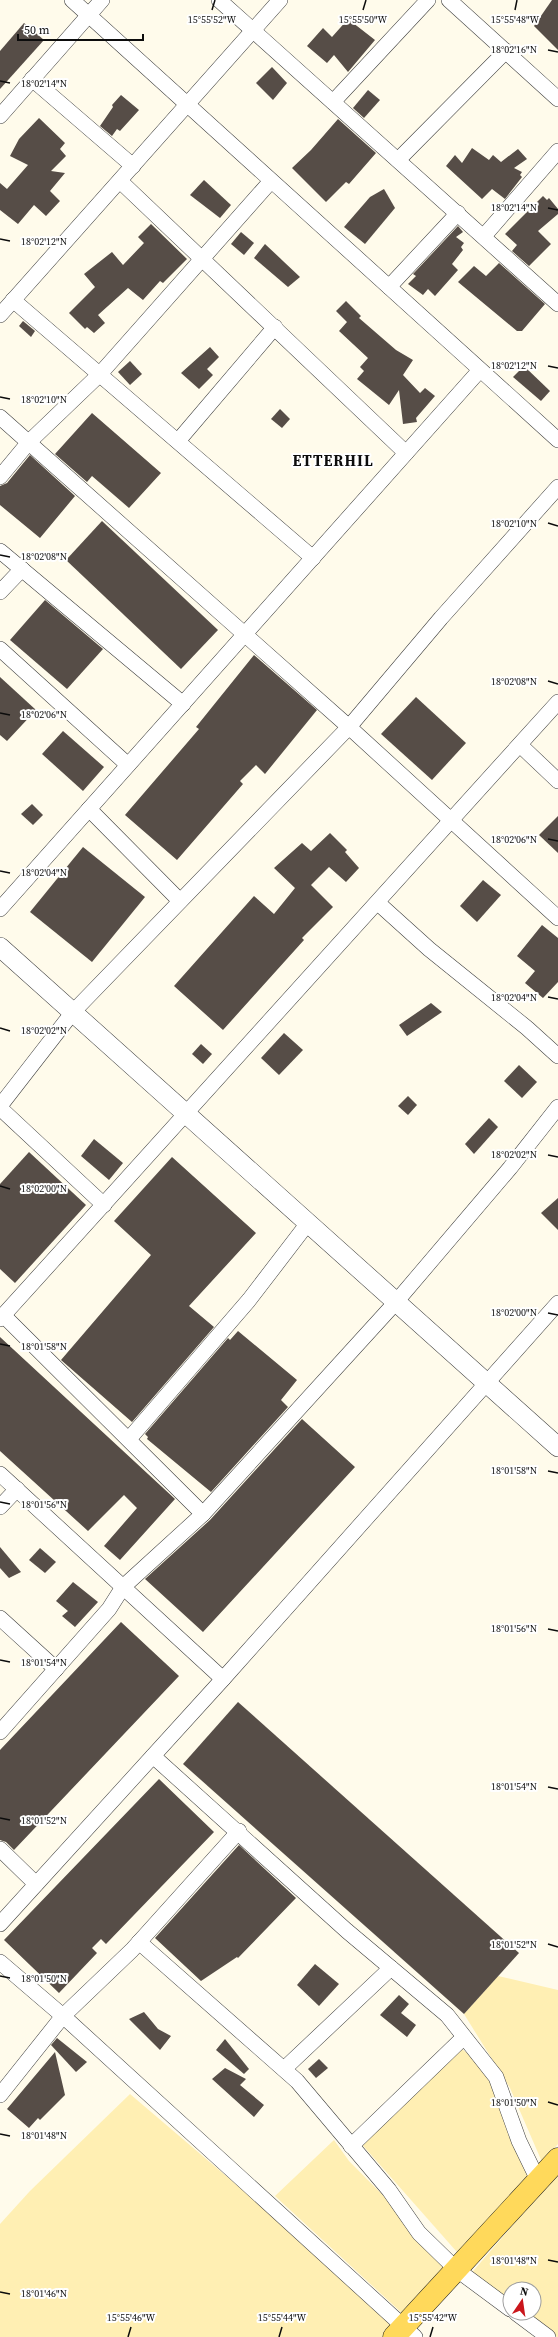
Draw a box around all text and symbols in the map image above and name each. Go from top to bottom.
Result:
text: 15°55'52"W [188,13,237,26]
text: 15°55'50"W [339,13,388,26]
text: 15°55'48"W [491,13,540,26]
scale bar [18,16,143,42]
text: 50 m [24,22,50,38]
text: 18°02'16"N [491,43,537,56]
text: 18°02'14"N [21,77,67,90]
text: 18°02'14"N [491,201,537,214]
text: 18°02'12"N [21,235,67,248]
text: 18°02'12"N [491,359,537,372]
text: 18°02'10"N [21,393,67,406]
district label: ETTERHIL [292,450,374,471]
text: 18°02'10"N [491,517,537,530]
text: 18°02'08"N [21,550,67,563]
text: 18°02'08"N [491,675,537,688]
text: 18°02'06"N [21,708,67,721]
text: 18°02'06"N [491,833,537,846]
text: 18°02'04"N [21,866,67,879]
text: 18°02'04"N [491,991,537,1004]
text: 18°02'02"N [21,1024,67,1037]
text: 18°02'02"N [491,1148,537,1161]
text: 18°02'00"N [21,1182,67,1195]
text: 18°02'00"N [491,1306,537,1319]
text: 18°01'58"N [21,1340,67,1353]
text: 18°01'58"N [491,1464,537,1477]
text: 18°01'56"N [21,1498,67,1511]
text: 18°01'56"N [491,1622,537,1635]
text: 18°01'54"N [21,1656,67,1669]
text: 18°01'54"N [491,1780,537,1793]
text: 18°01'52"N [21,1814,67,1827]
text: 18°01'52"N [491,1938,537,1951]
text: 18°01'50"N [21,1972,67,1985]
text: 18°01'50"N [491,2096,537,2109]
text: 18°01'48"N [21,2129,67,2142]
text: 18°01'48"N [491,2254,537,2267]
north arrow [502,2281,542,2321]
text: N [519,2284,530,2300]
text: 18°01'46"N [21,2287,67,2300]
text: 15°55'46"W [107,2311,156,2324]
text: 15°55'44"W [258,2311,307,2324]
text: 15°55'42"W [409,2311,458,2324]

